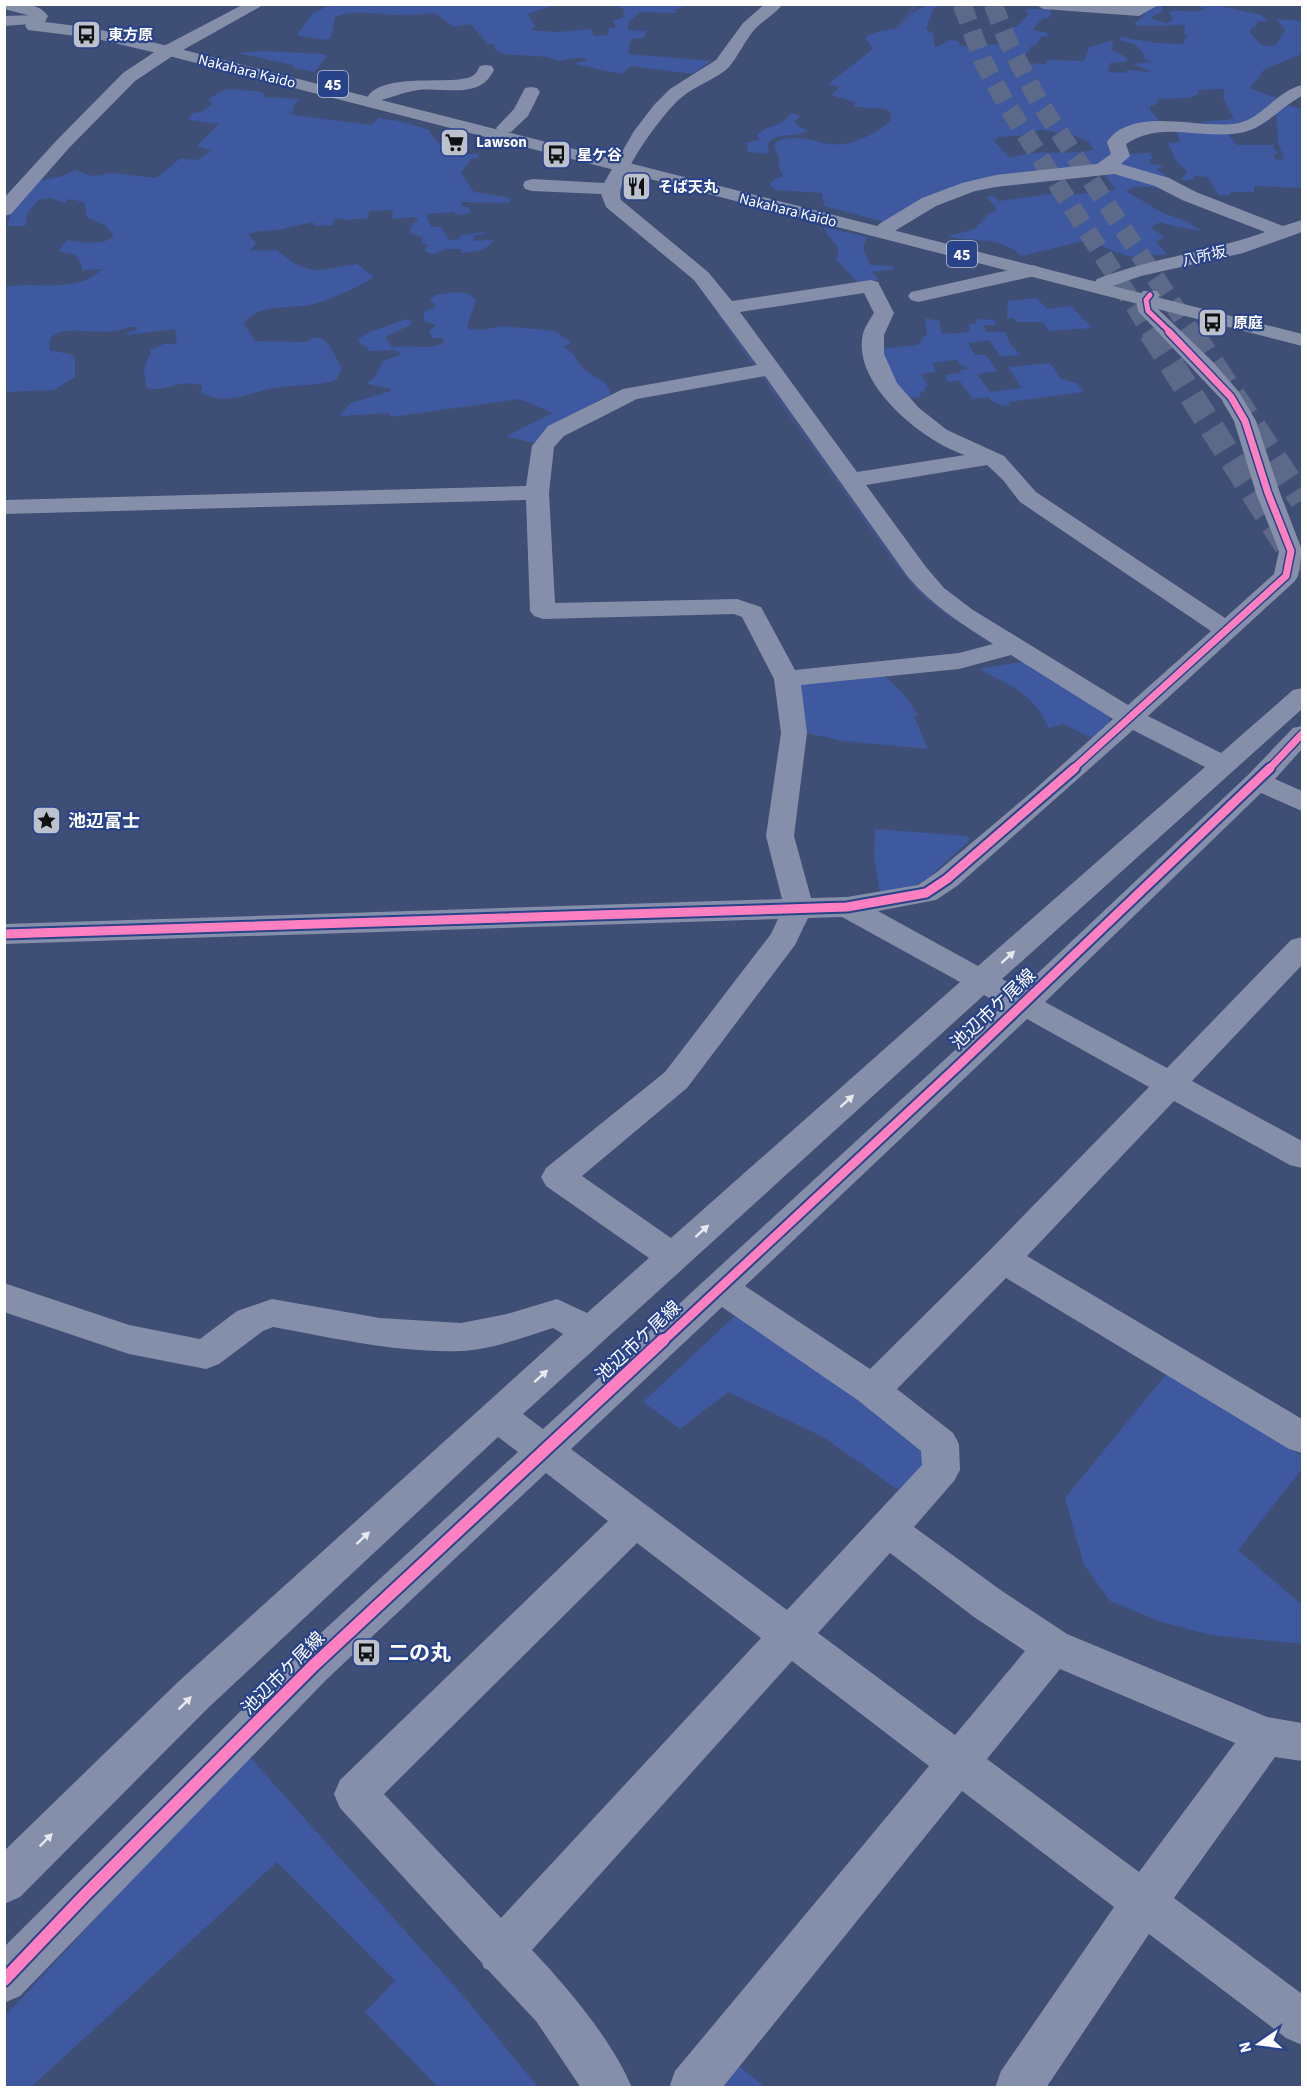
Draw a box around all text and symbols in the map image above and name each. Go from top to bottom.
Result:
bus stop icon: 東方原 [71,19,103,51]
place label: 東方原 [108,25,153,46]
street label: Nakahara Kaido [196,49,298,94]
road number: 45 [318,71,348,97]
supermarket icon: Lawson [439,126,471,158]
place label: Lawson [476,132,527,153]
bus stop icon: 星ケ谷 [540,139,572,171]
place label: 星ケ谷 [577,145,622,166]
restaurant icon: そば天丸 [621,171,653,203]
place label: そば天丸 [658,177,718,198]
street label: Nakahara Kaido [737,188,839,233]
road number: 45 [947,241,977,267]
street label: 八所坂 [1180,241,1228,272]
bus stop icon: 原庭 [1196,307,1228,339]
place label: 原庭 [1233,313,1263,334]
place icon: 池辺富士 [31,805,63,837]
place label: 池辺富士 [68,809,140,834]
one-way arrow [1000,950,1015,964]
street label: 池辺市ケ尾線 [945,963,1041,1055]
one-way arrow [839,1095,854,1108]
one-way arrow [694,1225,709,1238]
street label: 池辺市ケ尾線 [590,1295,686,1387]
one-way arrow [533,1370,548,1383]
one-way arrow [356,1532,370,1546]
street label: 池辺市ケ尾線 [236,1626,330,1720]
bus stop icon: 二の丸 [351,1637,383,1669]
place label: 二の丸 [388,1638,451,1668]
one-way arrow [177,1697,191,1711]
one-way arrow [39,1834,53,1848]
north arrow [1229,2014,1289,2074]
text: N [1233,2040,1257,2055]

